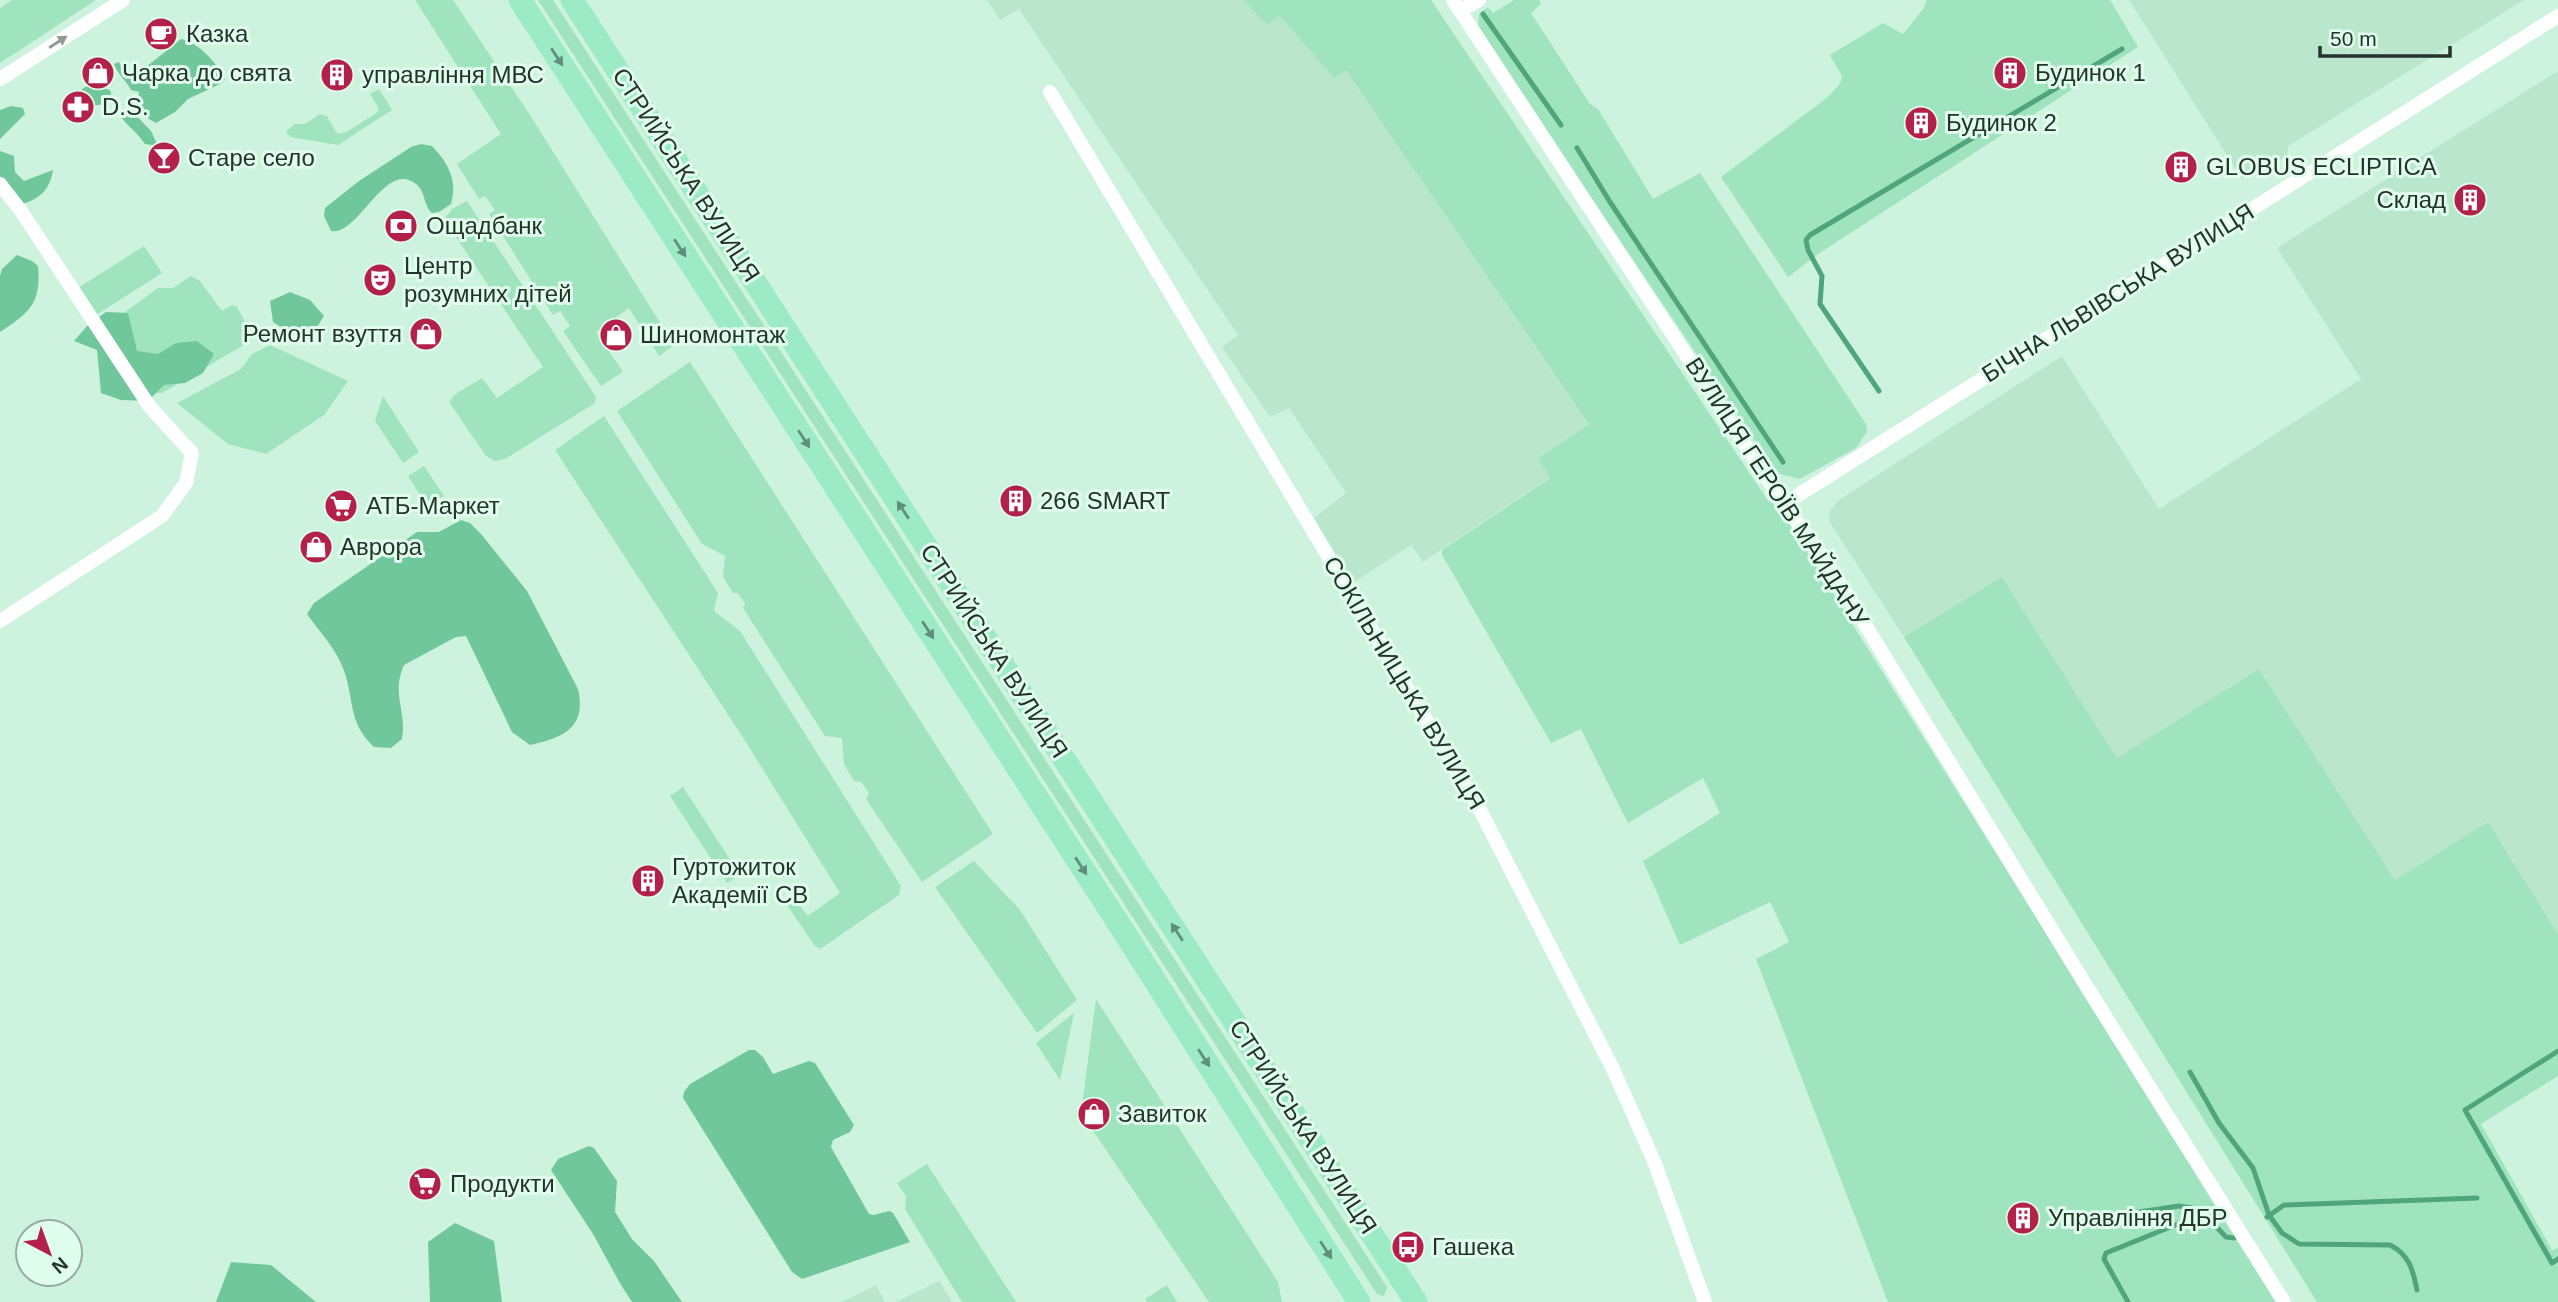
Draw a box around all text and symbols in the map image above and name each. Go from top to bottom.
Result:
scale bar [2320,14,2450,58]
cafe icon: Казка [142,15,180,53]
place label: Казка [186,20,249,47]
text: 50 m [2330,27,2377,50]
one-way arrow [48,35,67,48]
one-way arrow [550,48,563,67]
shop icon: Чарка до свята [79,54,117,92]
building icon: Будинок 1 [1991,54,2029,92]
building icon: управління МВС [318,56,356,94]
place label: Чарка до свята [122,59,292,86]
place label: Будинок 1 [2035,59,2146,86]
place label: управління МВС [362,61,544,88]
street label: СТРИЙСЬКА ВУЛИЦЯ [607,63,766,287]
pharmacy icon: D.S. [59,88,97,126]
place label: D.S. [102,93,149,120]
building icon: Будинок 2 [1902,104,1940,142]
place label: Будинок 2 [1946,109,2057,136]
bar icon: Старе село [145,139,183,177]
place label: Старе село [188,144,315,171]
building icon: GLOBUS ECLIPTICA [2162,148,2200,186]
place label: GLOBUS ECLIPTICA [2206,153,2437,180]
building icon: Склад [2451,181,2489,219]
place label: Склад [2377,186,2446,213]
street label: БІЧНА ЛЬВІВСЬКА ВУЛИЦЯ [1977,198,2259,388]
bank icon: Ощадбанк [382,207,420,245]
place label: Ощадбанк [426,212,543,239]
one-way arrow [674,239,687,258]
place label: Центр розумних дітей [404,252,572,307]
theatre icon: Центр розумних дітей [361,261,399,299]
shop icon: Ремонт взуття [407,315,445,353]
shop icon: Шиномонтаж [597,316,635,354]
place label: Ремонт взуття [243,320,402,347]
place label: Шиномонтаж [640,321,785,348]
street label: ВУЛИЦЯ ГЕРОЇВ МАЙДАНУ [1680,352,1875,632]
one-way arrow [797,430,811,448]
building icon: 266 SMART [997,482,1035,520]
supermarket icon: АТБ-Маркет [322,487,360,525]
place label: 266 SMART [1040,487,1171,514]
place label: АТБ-Маркет [366,492,500,519]
one-way arrow [896,500,909,520]
shop icon: Аврора [297,528,335,566]
place label: Аврора [340,533,423,560]
street label: СТРИЙСЬКА ВУЛИЦЯ [915,539,1074,763]
street label: СОКІЛЬНИЦЬКА ВУЛИЦЯ [1318,551,1491,814]
one-way arrow [921,621,935,639]
place label: Гуртожиток Академії СВ [672,853,808,908]
one-way arrow [1074,857,1087,876]
building icon: Гуртожиток Академії СВ [629,862,667,900]
one-way arrow [1171,923,1184,942]
street label: СТРИЙСЬКА ВУЛИЦЯ [1224,1015,1383,1239]
one-way arrow [1197,1048,1210,1067]
shop icon: Завиток [1075,1095,1113,1133]
place label: Завиток [1118,1100,1207,1127]
supermarket icon: Продукти [406,1165,444,1203]
place label: Продукти [450,1170,555,1197]
building icon: Управління ДБР [2004,1199,2042,1237]
place label: Управління ДБР [2048,1204,2228,1231]
north arrow [14,1218,84,1288]
bus stop icon: Гашека [1389,1228,1427,1266]
place label: Гашека [1432,1233,1515,1260]
one-way arrow [1319,1240,1332,1259]
text: N [48,1253,72,1278]

